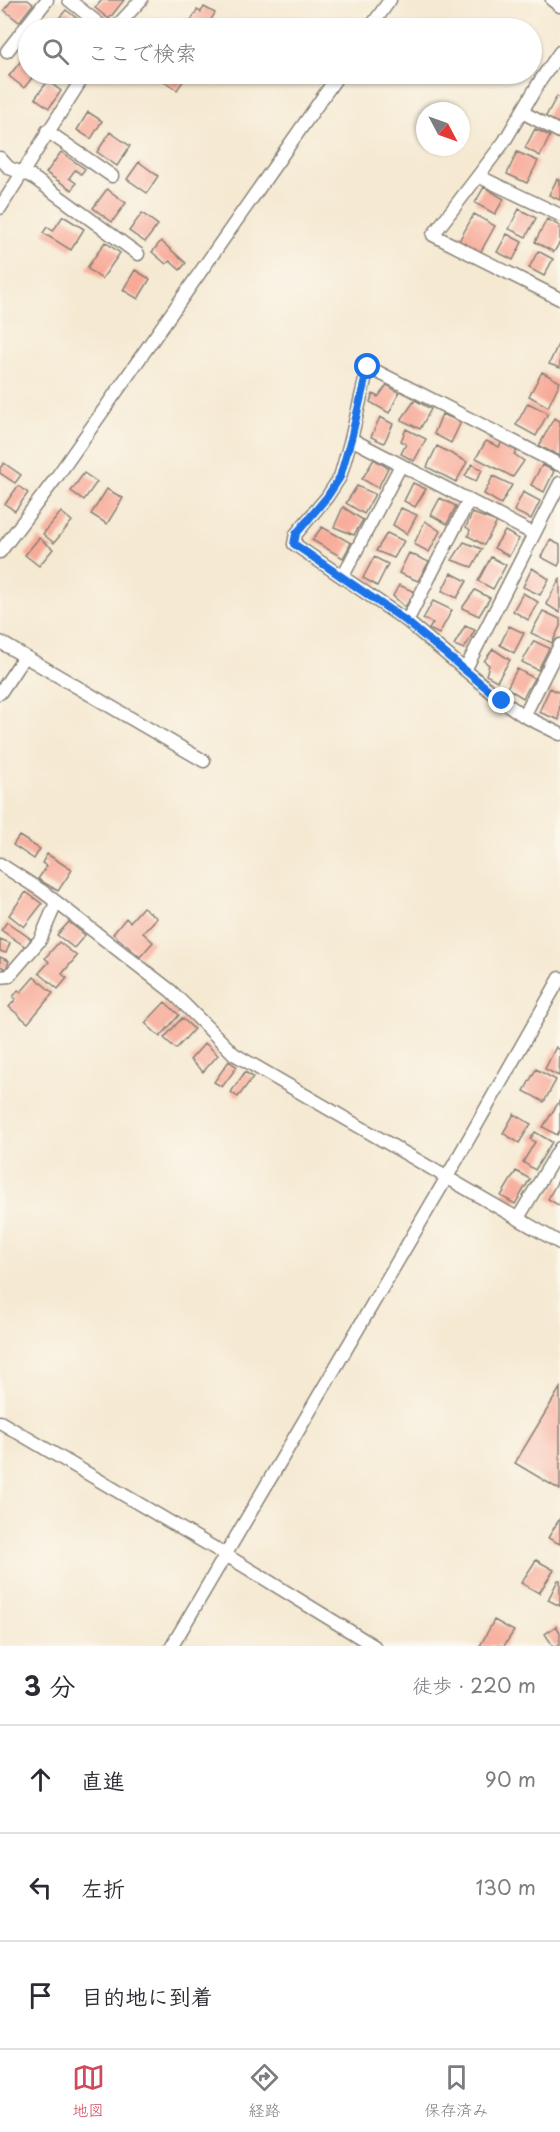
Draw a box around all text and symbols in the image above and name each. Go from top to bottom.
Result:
search box [18,18,542,84]
icon: search [39,35,72,68]
text: ここで検索 [87,35,197,68]
north arrow [416,102,470,156]
route start [354,353,380,379]
route end [488,687,514,713]
text: 3 分 [24,1666,75,1705]
text: 徒歩 · 220 m [412,1670,536,1700]
icon: ahead [24,1763,57,1796]
text: 直進 [81,1763,125,1796]
text: 90 m [485,1764,536,1794]
icon: left [24,1871,57,1904]
text: 左折 [81,1871,125,1904]
text: 130 m [476,1872,536,1902]
icon: arrive [24,1979,57,2012]
text: 目的地に到着 [81,1979,213,2012]
tab: 地図 [72,2061,105,2121]
tab: 経路 [248,2061,281,2121]
tab: 保存済み [424,2061,488,2121]

